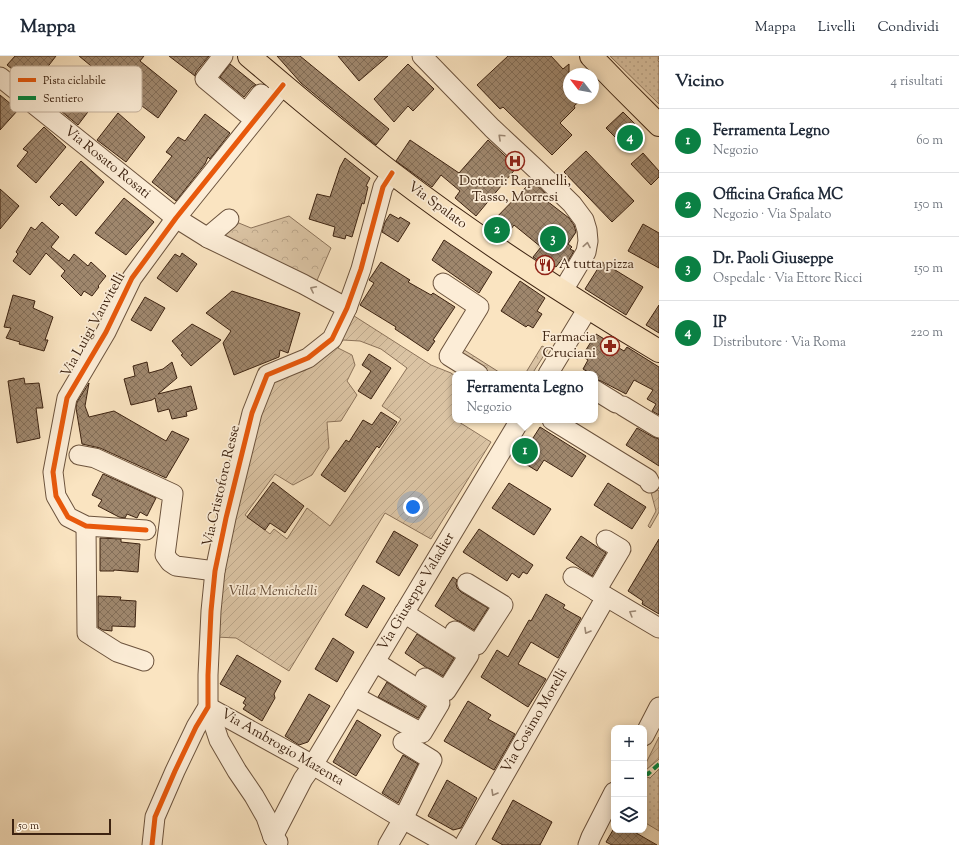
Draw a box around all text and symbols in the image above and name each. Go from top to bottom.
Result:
text: Mappa [20,14,76,41]
text: Mappa [755,18,796,38]
text: Livelli [818,18,855,38]
text: Condividi [877,18,939,38]
legend [10,66,142,112]
north arrow [563,68,599,104]
text: Vicino [675,70,724,94]
text: Pista ciclabile [43,73,106,89]
text: 4 risultati [891,73,943,91]
text: Sentiero [43,91,83,107]
text: Ferramenta Legno [713,121,830,142]
street label: Via Rosato Rosati [59,122,155,204]
pin: 4 [617,123,643,153]
text: 1 [686,132,690,150]
text: 60 m [916,132,943,150]
one-way arrow [498,134,506,141]
text: Negozio [713,142,758,160]
hospital icon: Dottori: Rapanelli, Tasso, Morresi [504,150,526,172]
place label: Dottori: Rapanelli, Tasso, Morresi [459,172,571,208]
street label: Via Spalato [403,178,471,235]
text: Officina Grafica MC [713,185,843,206]
text: 2 [685,196,691,214]
text: 150 m [914,196,943,214]
text: Negozio · Via Spalato [713,206,831,224]
pin: 2 [484,215,510,245]
pin: 3 [540,224,566,254]
one-way arrow [582,242,591,248]
text: Dr. Paoli Giuseppe [713,249,833,270]
restaurant icon: A tutta pizza [534,254,556,276]
place label: A tutta pizza [559,255,635,275]
text: 3 [685,260,691,278]
text: 150 m [914,260,943,278]
street label: Via Luigi Vanvitelli [57,269,131,381]
text: Ospedale · Via Ettore Ricci [713,270,862,288]
one-way arrow [310,287,317,294]
text: IP [713,313,726,334]
text: 4 [685,324,691,342]
text: 220 m [910,324,943,342]
place label: Farmacia Cruciani [542,328,597,364]
text: Distributore · Via Roma [713,334,846,352]
pharmacy icon: Farmacia Cruciani [599,335,621,357]
popup [452,371,598,423]
text: Ferramenta Legno [467,378,583,399]
text: Negozio [467,399,512,417]
street label: Via Cristoforo Resse [198,423,246,549]
pin: 1 [512,436,538,466]
your location [403,497,423,517]
street label: Via Giuseppe Valadier [374,528,461,655]
park label: Villa Menichelli [229,582,318,602]
one-way arrow [629,610,636,617]
one-way arrow [584,627,591,634]
street label: Via Cosimo Morelli [497,665,573,777]
street label: Via Ambrogio Mazenta [217,705,348,792]
map controls [611,725,647,833]
button: + [611,725,647,761]
button: − [611,761,647,797]
one-way arrow [492,788,499,796]
button: layers [611,797,647,833]
scale bar [12,817,111,836]
text: 50 m [18,818,39,834]

